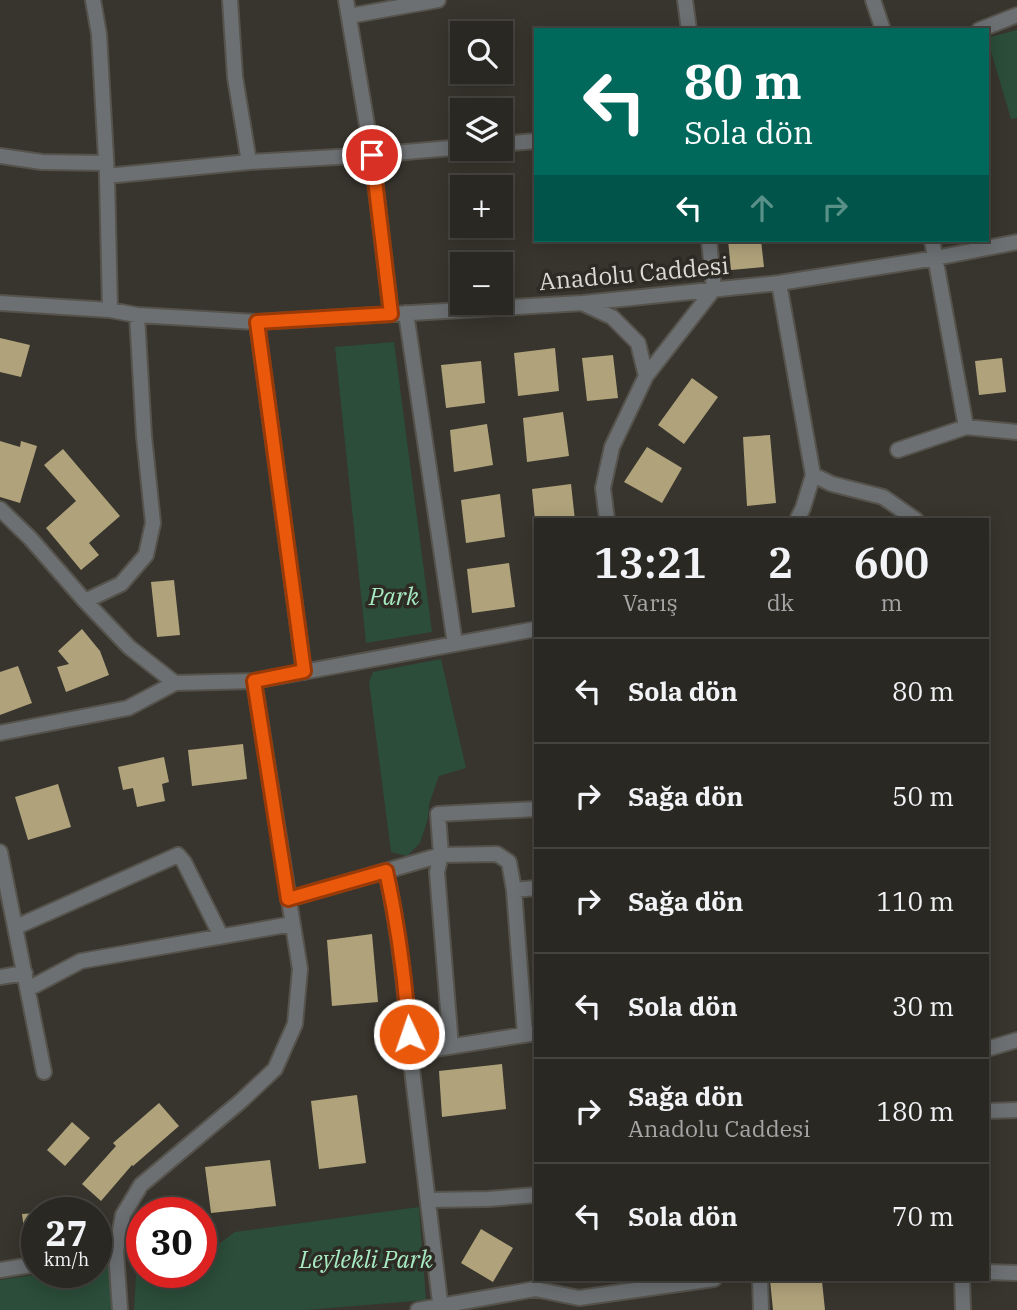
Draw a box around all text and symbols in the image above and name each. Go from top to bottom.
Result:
map controls [450,21,513,315]
button: search [450,21,513,84]
text: 80 m [684,49,802,112]
icon: left [569,56,660,147]
button: layers [450,98,513,161]
text: Sola dön [684,111,813,153]
pin [342,125,402,185]
icon: arrive [353,136,391,174]
button: + [450,175,513,238]
icon: left [670,189,708,227]
icon: ahead [743,189,781,227]
icon: right [816,189,854,227]
street label: Anadolu Caddesi [538,249,730,297]
button: − [450,252,513,315]
text: 13:21 [594,535,707,590]
text: 2 [768,535,793,590]
text: 600 [854,535,929,590]
park label: Park [368,580,419,612]
text: Varış [623,587,678,617]
text: dk [767,587,794,617]
text: m [881,587,902,617]
icon: left [569,672,607,710]
text: Sola dön [628,674,738,708]
text: 80 m [892,674,954,708]
icon: right [569,777,607,815]
text: Sağa dön [628,779,744,813]
text: 50 m [892,779,954,813]
icon: right [569,882,607,920]
text: Sağa dön [628,884,744,918]
text: 110 m [876,884,954,918]
icon: left [569,987,607,1025]
text: Sola dön [628,989,738,1023]
text: 30 m [892,989,954,1023]
position arrow [372,997,446,1071]
text: Sağa dön [628,1079,744,1113]
icon: right [569,1092,607,1130]
text: 180 m [876,1094,954,1128]
text: Anadolu Caddesi [628,1113,810,1143]
speed limit sign: 30 [126,1197,217,1288]
icon: left [569,1197,607,1235]
text: Sola dön [628,1199,738,1233]
text: 70 m [892,1199,954,1233]
text: 27 [45,1210,88,1256]
park label: Leylekli Park [298,1243,433,1275]
text: km/h [44,1248,89,1271]

